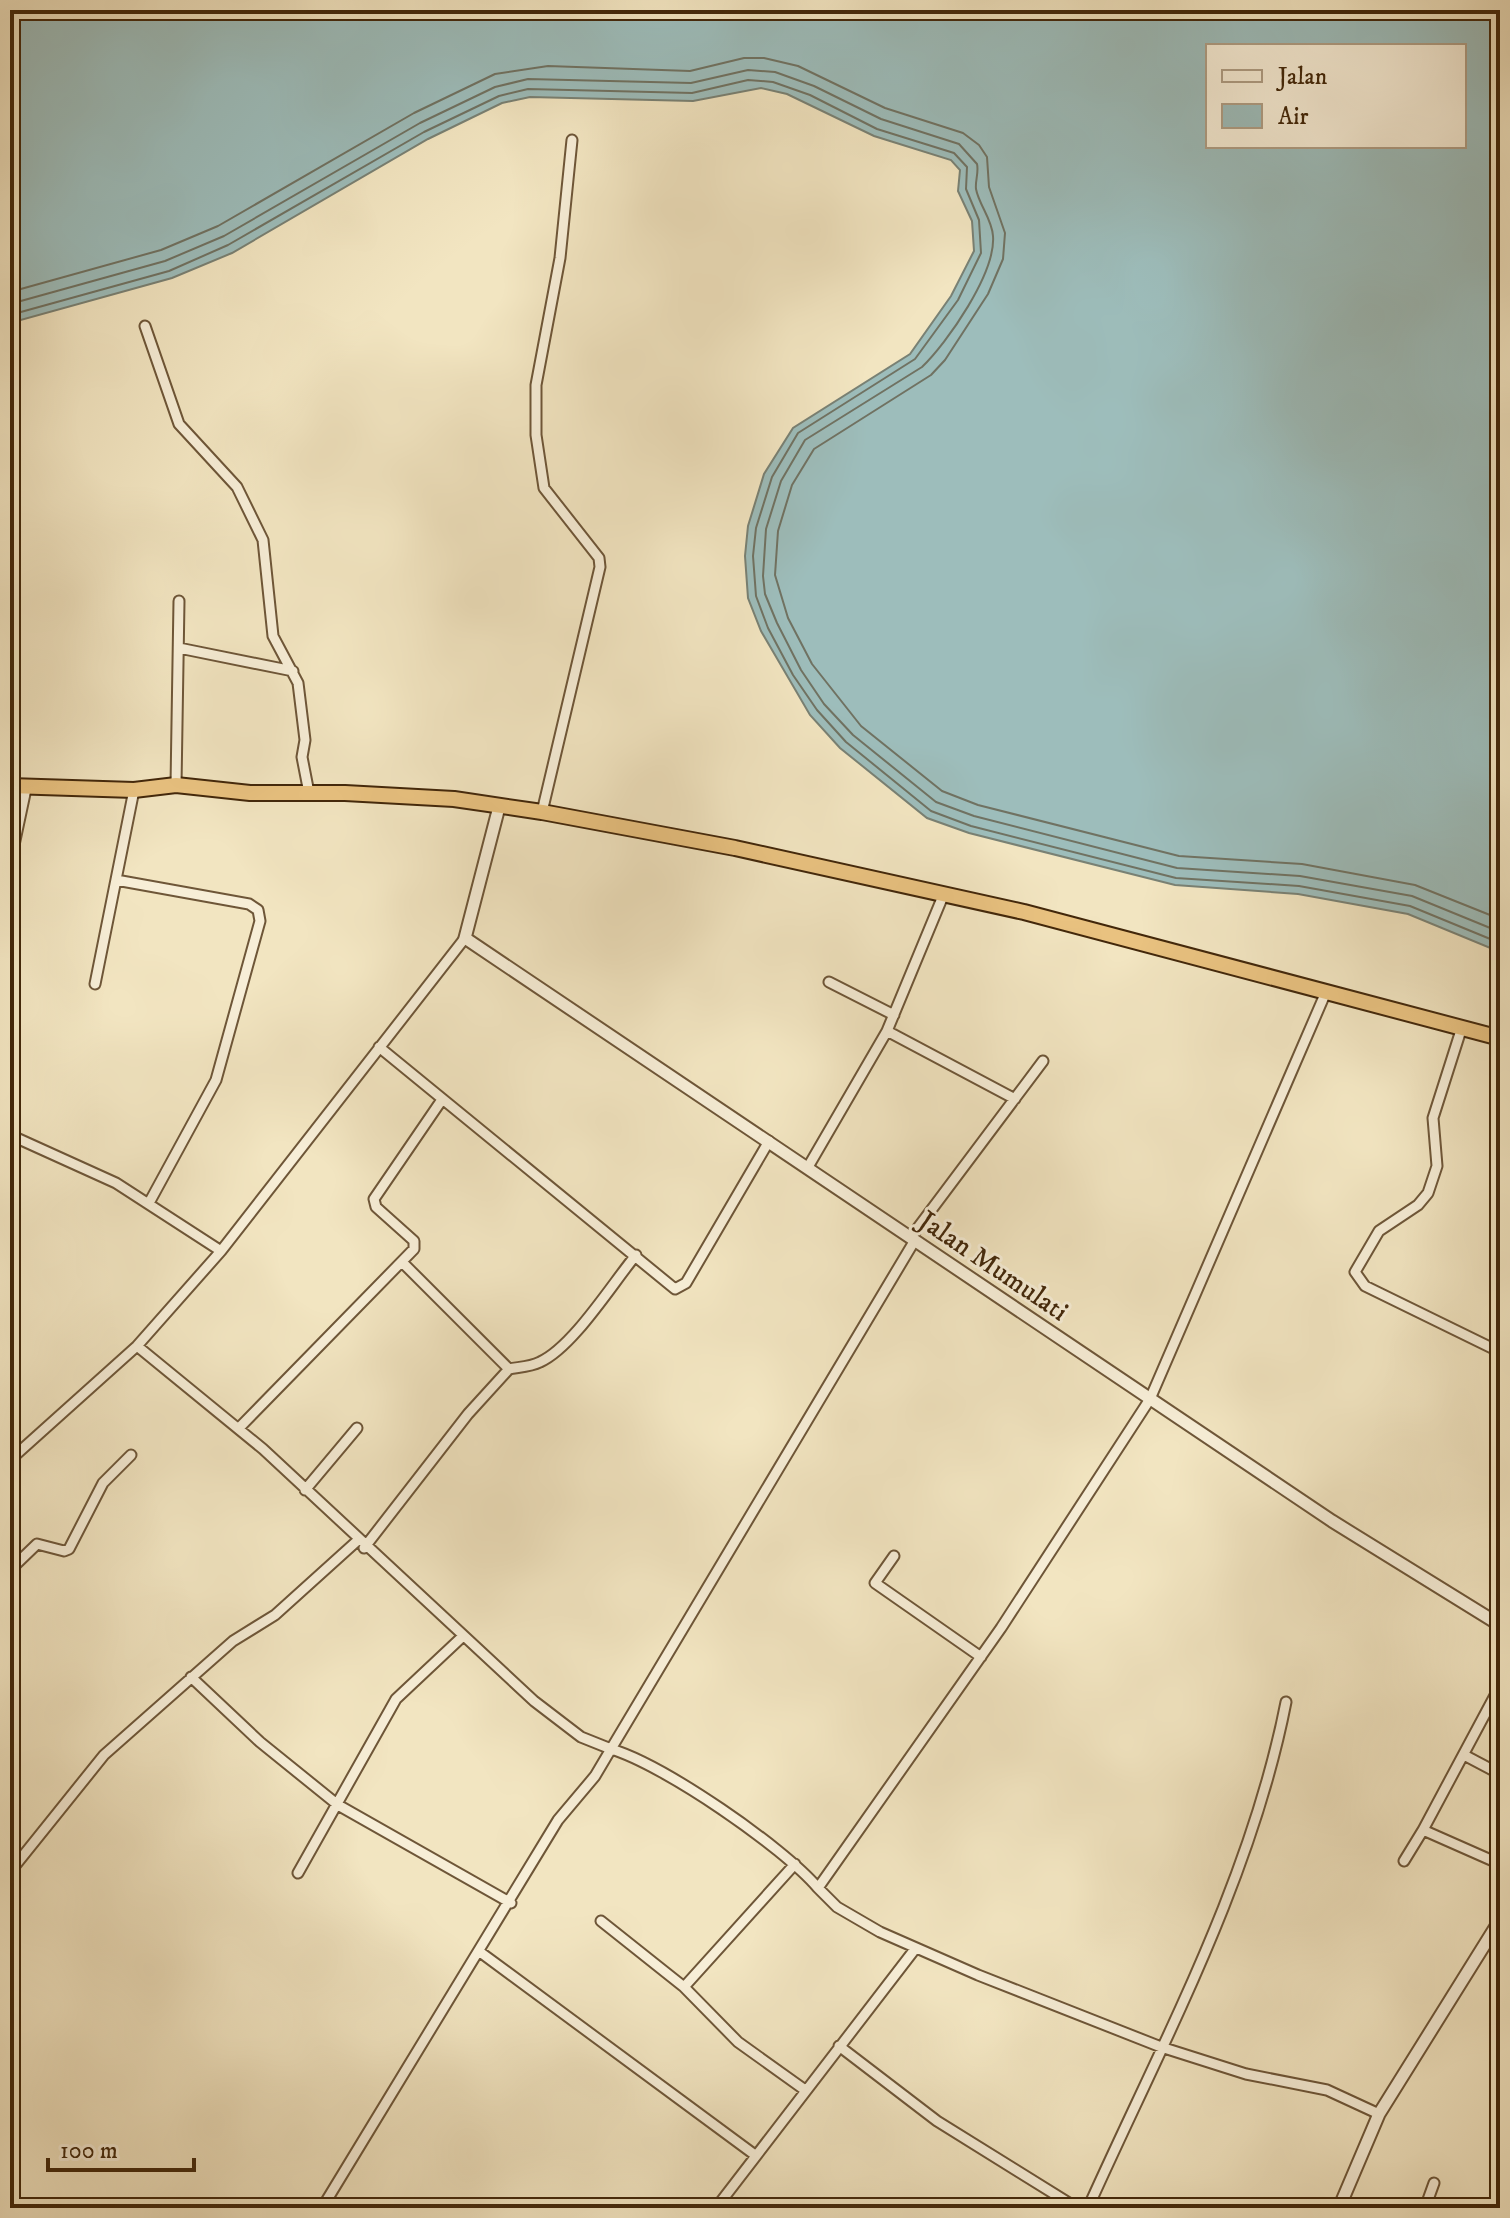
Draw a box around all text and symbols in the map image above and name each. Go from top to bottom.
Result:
legend [1206,44,1466,148]
text: Jalan [1276,62,1328,92]
text: Air [1278,102,1308,132]
street label: Jalan Mumulati [909,1202,1075,1329]
scale bar [48,2122,194,2172]
text: 100 m [60,2136,118,2166]

